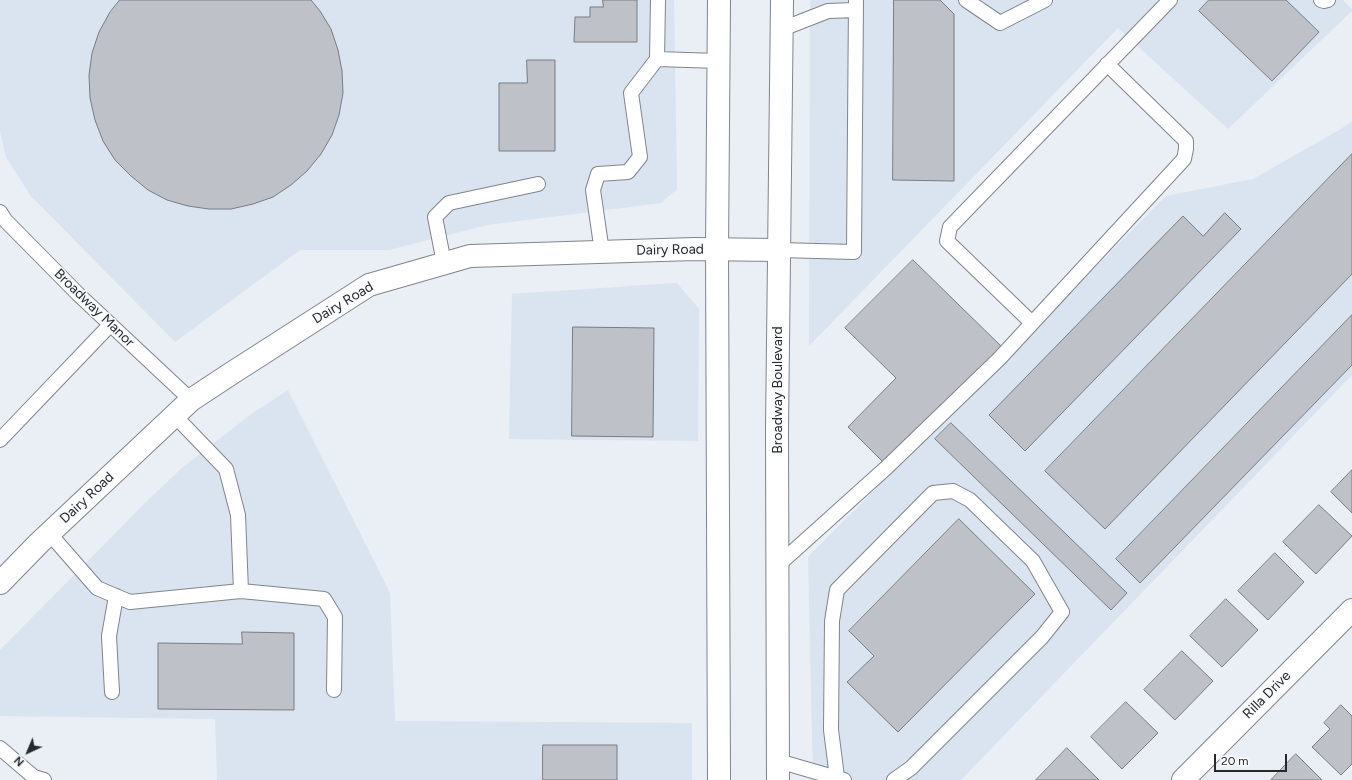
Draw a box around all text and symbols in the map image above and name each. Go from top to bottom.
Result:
street label: Dairy Road [636,241,704,259]
street label: Broadway Manor [50,265,138,351]
street label: Dairy Road [310,278,376,328]
street label: Broadway Boulevard [770,326,786,454]
street label: Dairy Road [56,469,118,527]
street label: Rilla Drive [1239,667,1295,723]
north arrow [8,732,48,772]
scale bar [1216,746,1289,772]
text: N [12,753,27,769]
text: 20 m [1221,754,1249,768]

